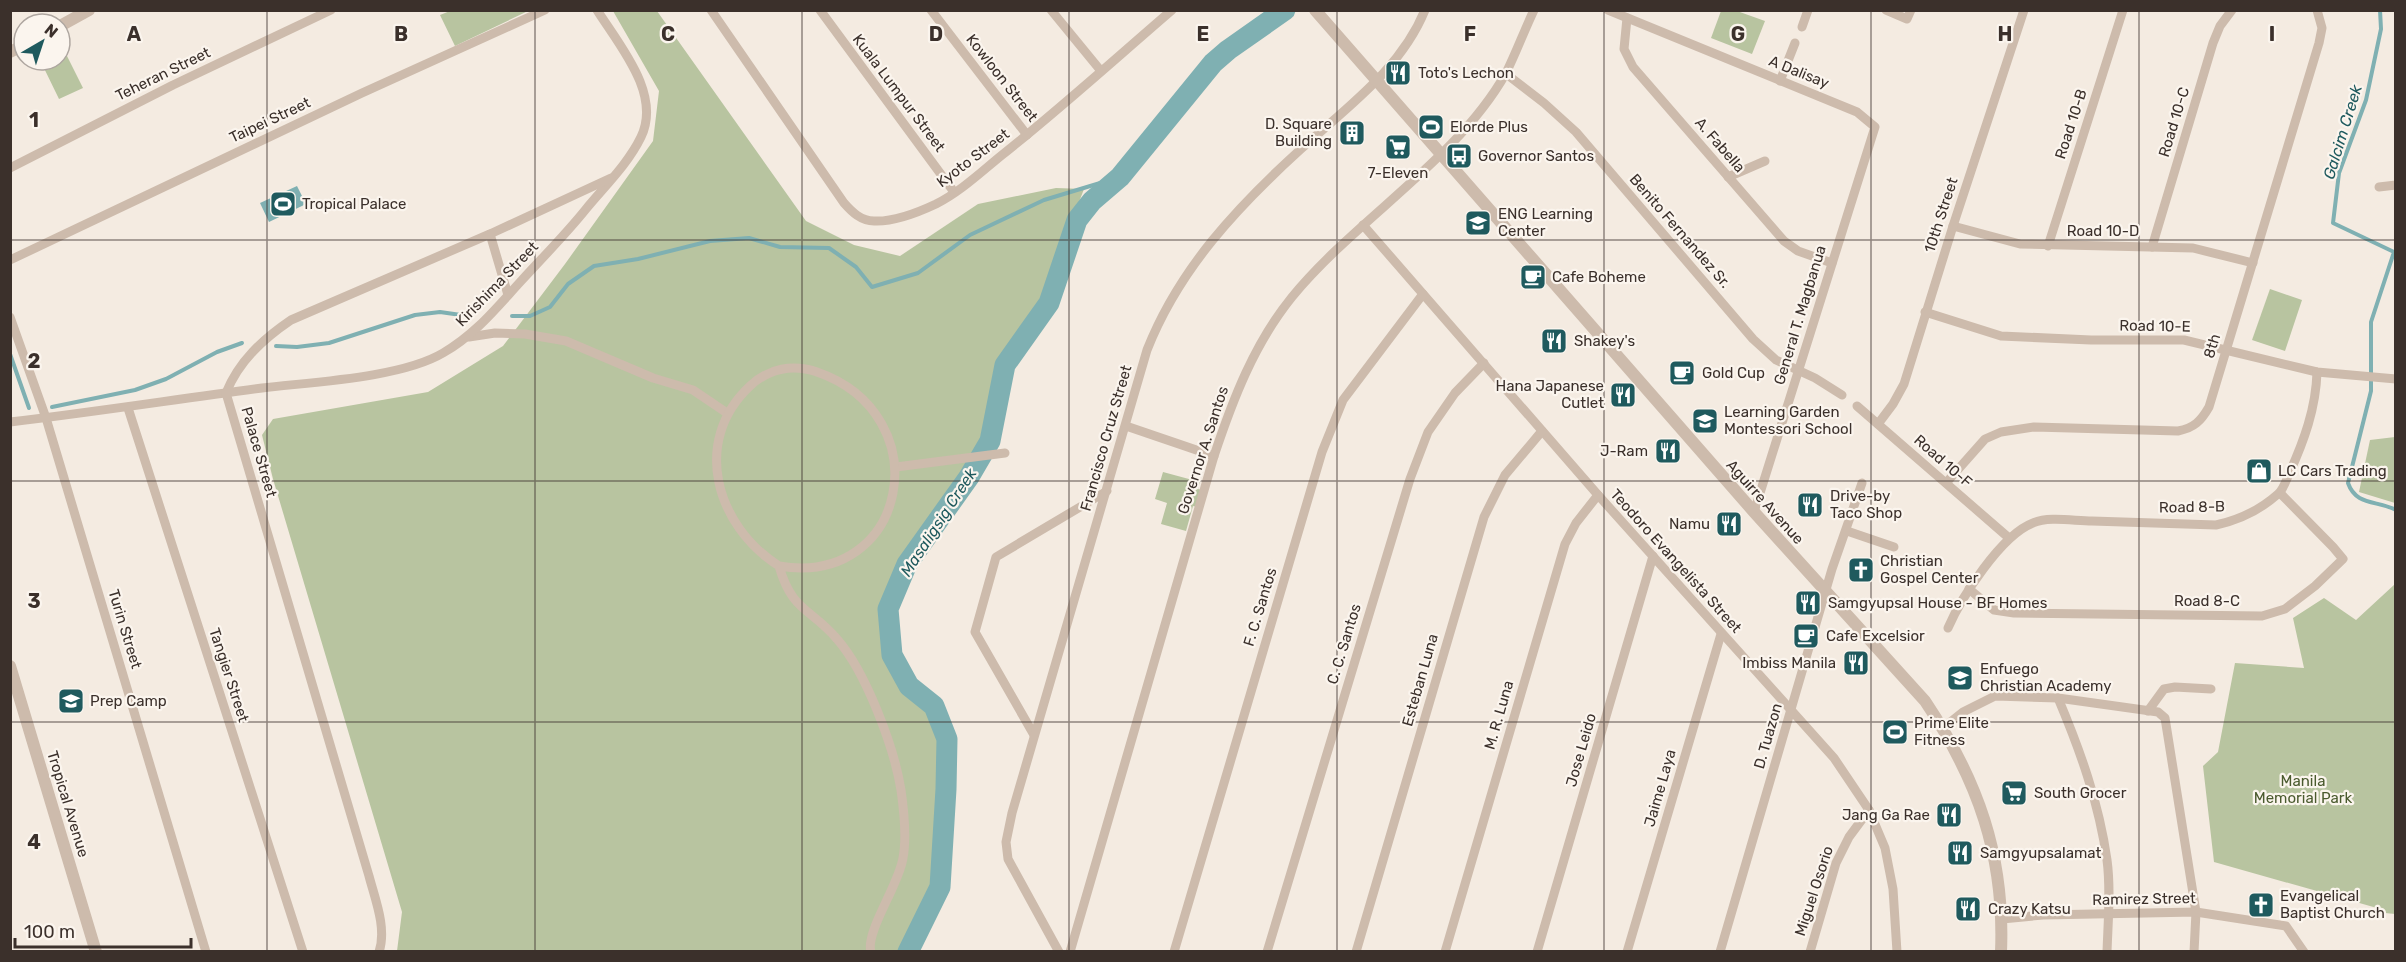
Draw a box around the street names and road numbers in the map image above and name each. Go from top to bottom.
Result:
street label: Kuala Lumpur Street [849,31,949,155]
street label: Kowloon Street [962,31,1042,125]
street label: Teheran Street [113,43,213,105]
street label: A Dalisay [1766,52,1832,92]
street label: Road 10-C [2155,85,2193,159]
street label: Road 10-B [2051,87,2091,161]
street label: Taipei Street [227,93,313,147]
street label: A. Fabella [1691,114,1749,176]
street label: Kyoto Street [933,125,1013,191]
street label: Benito Fernandez Sr. [1626,170,1734,292]
street label: 10th Street [1920,175,1962,255]
street label: Road 10-D [2067,222,2139,240]
street label: Kirishima Street [452,238,542,330]
street label: General T. Magbanua [1770,243,1830,387]
street label: Road 10-E [2119,316,2191,336]
street label: 8th [2200,332,2224,360]
street label: Francisco Cruz Street [1077,363,1136,513]
street label: Governor A. Santos [1174,384,1232,516]
street label: Palace Street [237,405,281,499]
street label: Road 10-F [1910,431,1976,491]
street label: Aguirre Avenue [1722,456,1808,548]
street label: Teodoro Evangelista Street [1607,485,1745,637]
street label: Road 8-B [2159,497,2225,517]
street label: F. C. Santos [1240,565,1281,649]
street label: Turin Street [104,587,146,671]
street label: Road 8-C [2174,592,2240,610]
street label: C. C. Santos [1323,601,1365,686]
street label: Tangier Street [205,626,253,725]
street label: Esteban Luna [1398,632,1442,728]
street label: M. R. Luna [1481,678,1517,752]
street label: D. Tuazon [1750,701,1786,771]
street label: Jose Leido [1562,711,1600,789]
street label: Jaime Laya [1640,747,1680,829]
street label: Tropical Avenue [43,749,93,859]
street label: Miguel Osorio [1791,844,1837,938]
street label: Ramirez Street [2092,889,2196,909]

